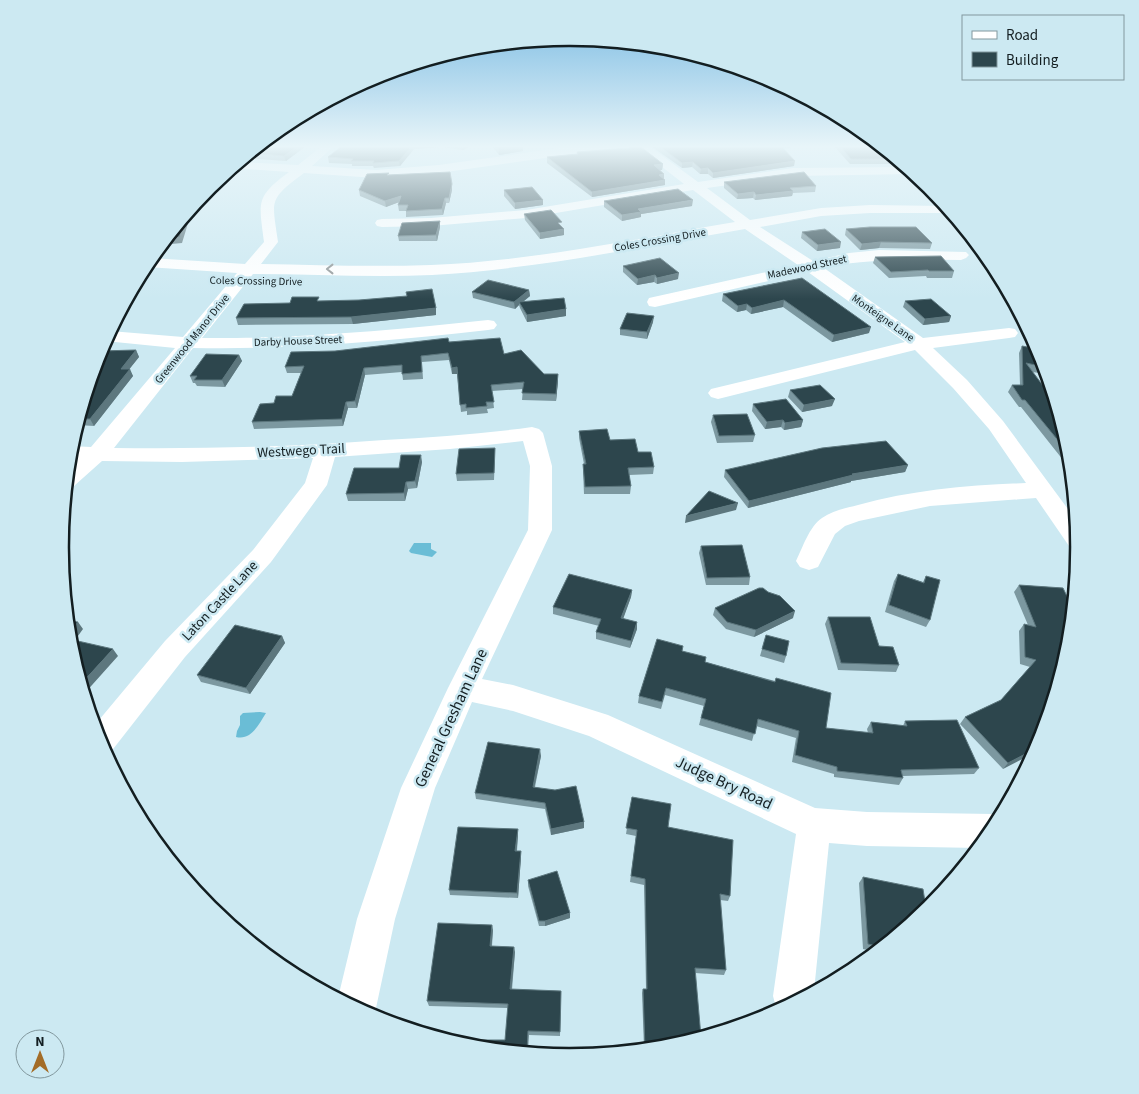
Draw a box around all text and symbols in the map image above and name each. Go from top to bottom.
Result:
legend [962,15,1124,80]
text: Road [1006,25,1038,46]
text: Building [1006,50,1059,71]
street label: Coles Crossing Drive [613,224,708,255]
street label: Madewood Street [766,251,848,283]
one-way arrow [325,264,333,274]
street label: Coles Crossing Drive [209,273,303,289]
street label: Greenwood Manor Drive [151,291,233,387]
street label: Monteigne Lane [849,291,918,345]
street label: Darby House Street [254,332,343,350]
street label: Westwego Trail [257,439,346,463]
street label: Laton Castle Lane [177,556,263,646]
street label: General Gresham Lane [409,645,493,791]
street label: Judge Bry Road [672,751,776,815]
north arrow [15,1029,65,1079]
text: N [35,1032,45,1052]

